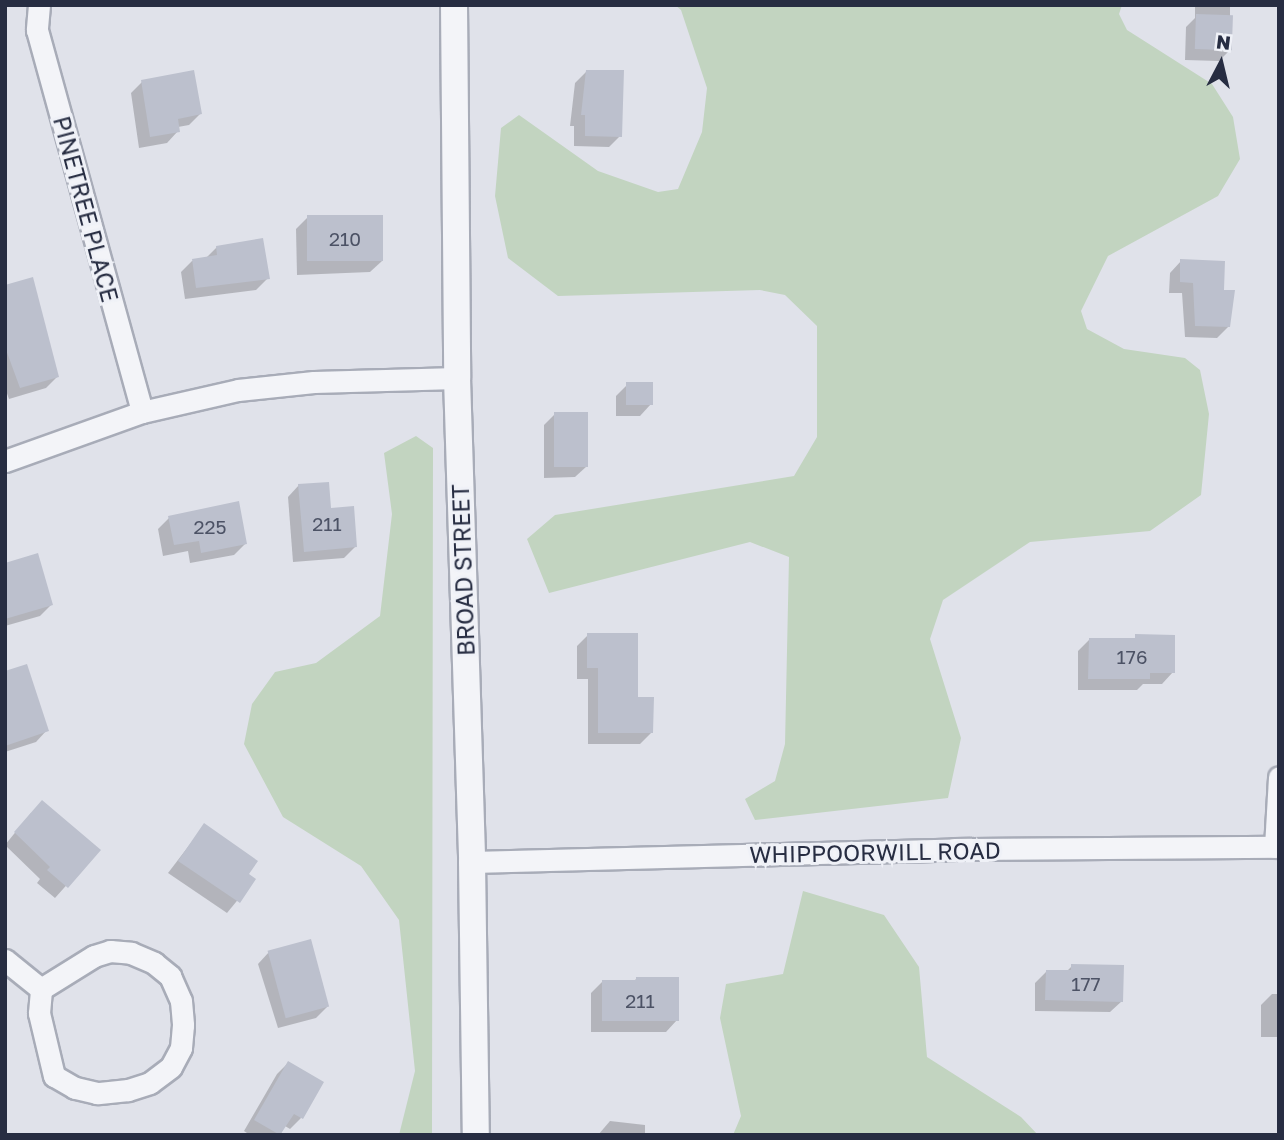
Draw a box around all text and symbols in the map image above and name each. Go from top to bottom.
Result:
north arrow [1186,28,1256,98]
text: N [1215,29,1232,54]
street label: PINETREE PLACE [48,113,124,305]
house number: 210 [329,228,361,250]
street label: BROAD STREET [446,484,480,656]
house number: 211 [312,513,342,535]
house number: 225 [193,516,227,538]
house number: 176 [1117,646,1147,668]
street label: WHIPPOORWILL ROAD [749,836,1001,868]
house number: 177 [1071,973,1101,995]
house number: 211 [625,990,655,1012]

